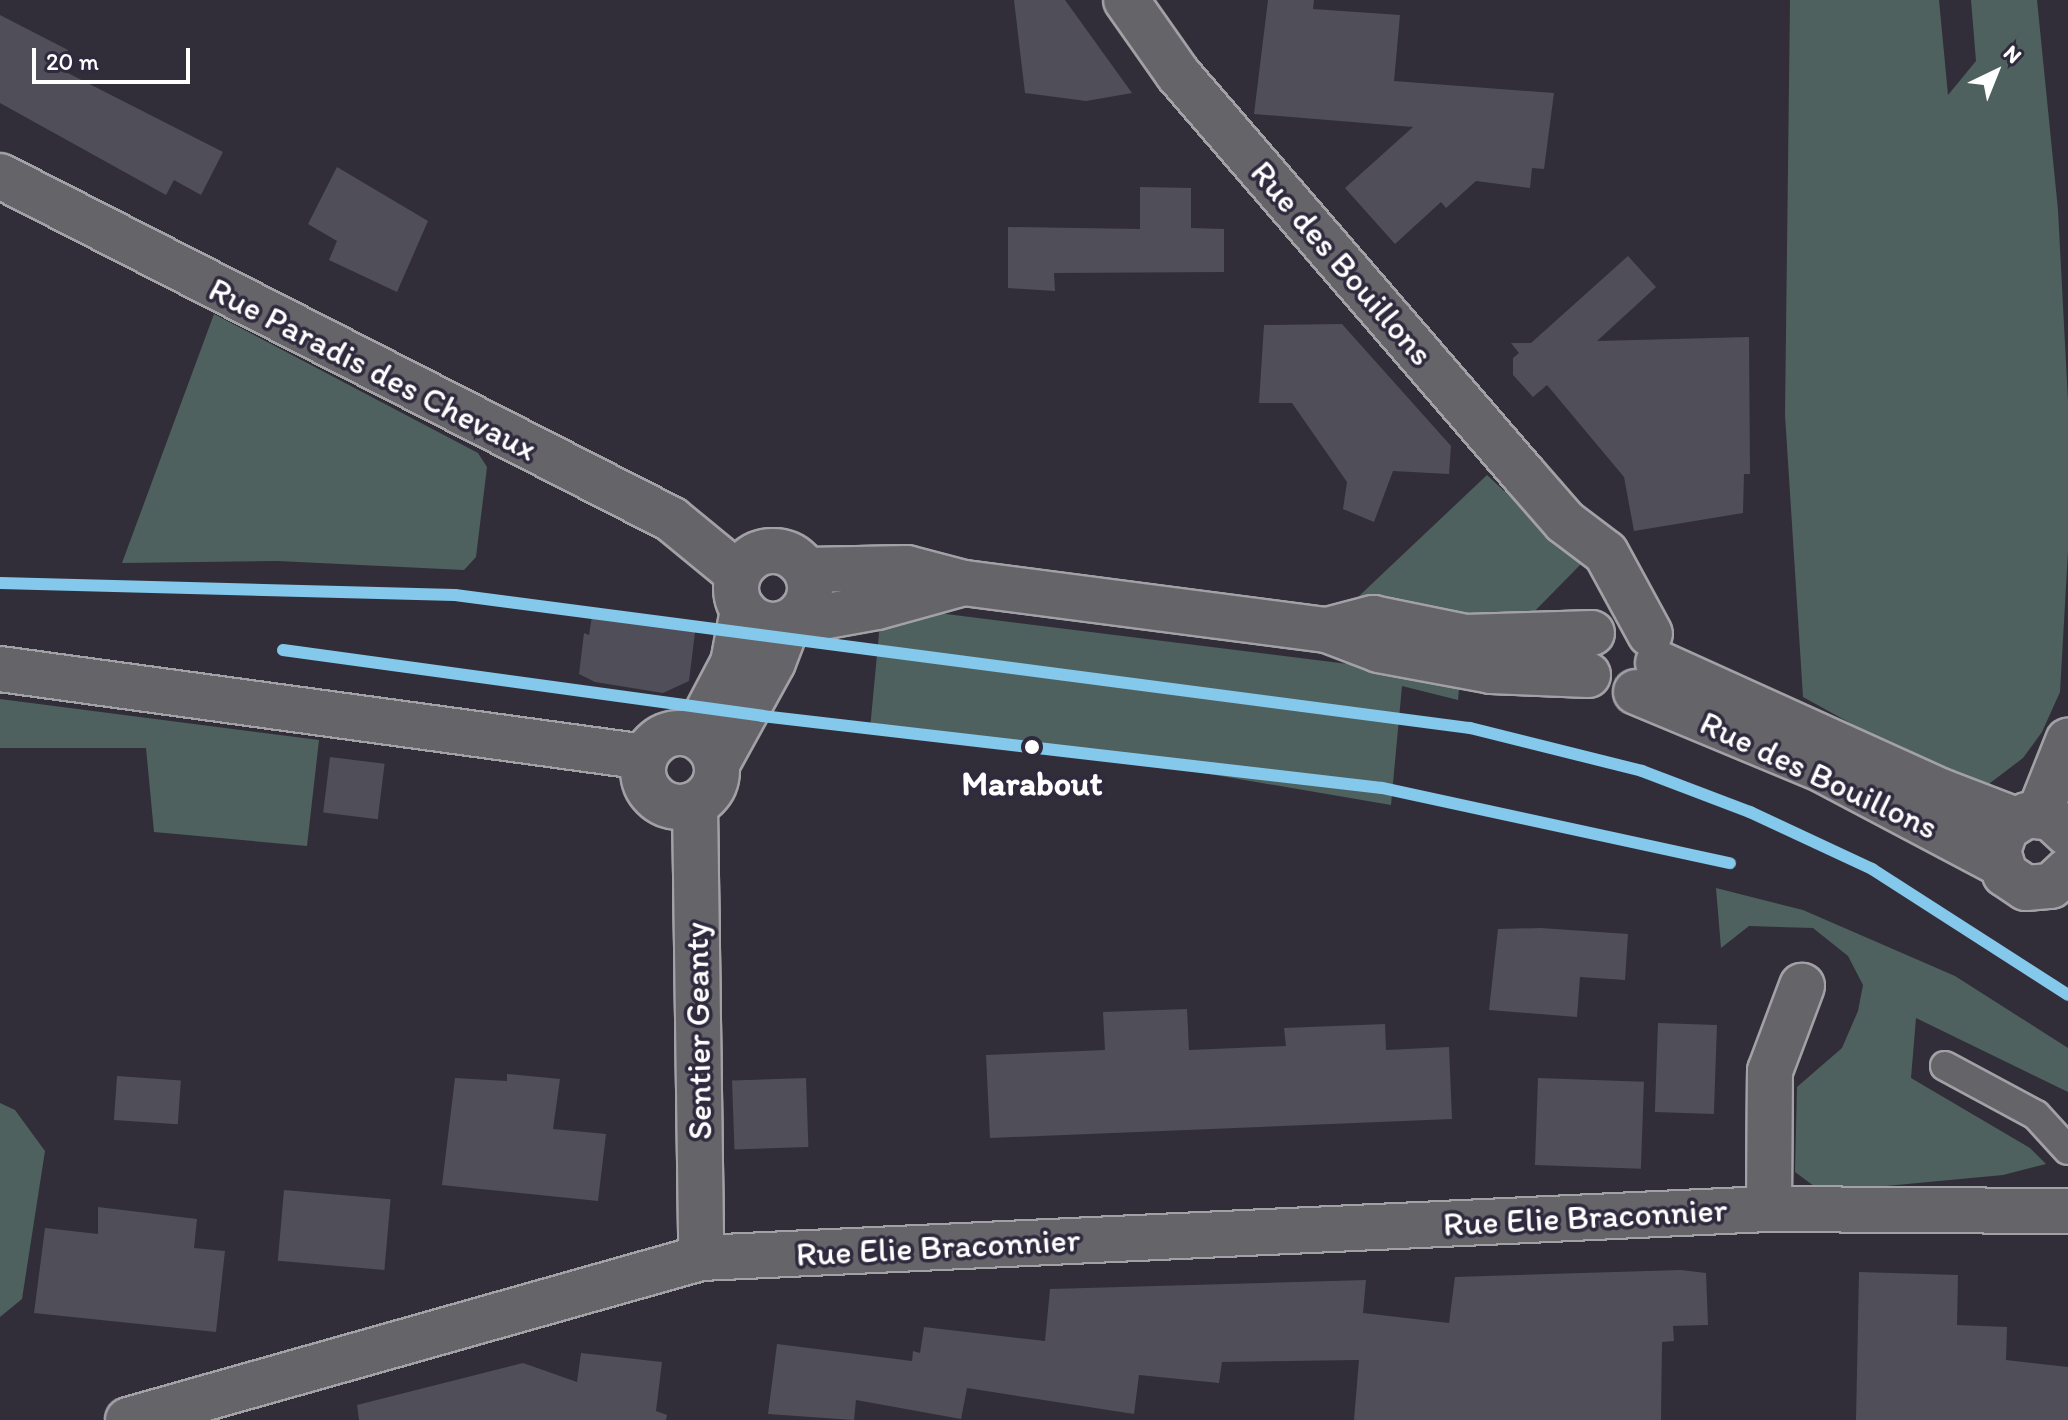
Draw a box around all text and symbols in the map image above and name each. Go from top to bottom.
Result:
scale bar [36,32,194,82]
north arrow [1956,32,2036,112]
text: N [1998,39,2027,69]
text: 20 m [46,47,99,76]
street label: Rue des Bouillons [1242,152,1442,374]
street label: Rue Paradis des Chevaux [203,269,543,469]
street label: Rue des Bouillons [1693,702,1945,848]
marker: Marabout [1019,734,1045,760]
place label: Marabout [961,764,1103,804]
street label: Sentier Geanty [676,922,720,1140]
street label: Rue Elie Braconnier [1441,1189,1729,1245]
street label: Rue Elie Braconnier [794,1219,1082,1275]

